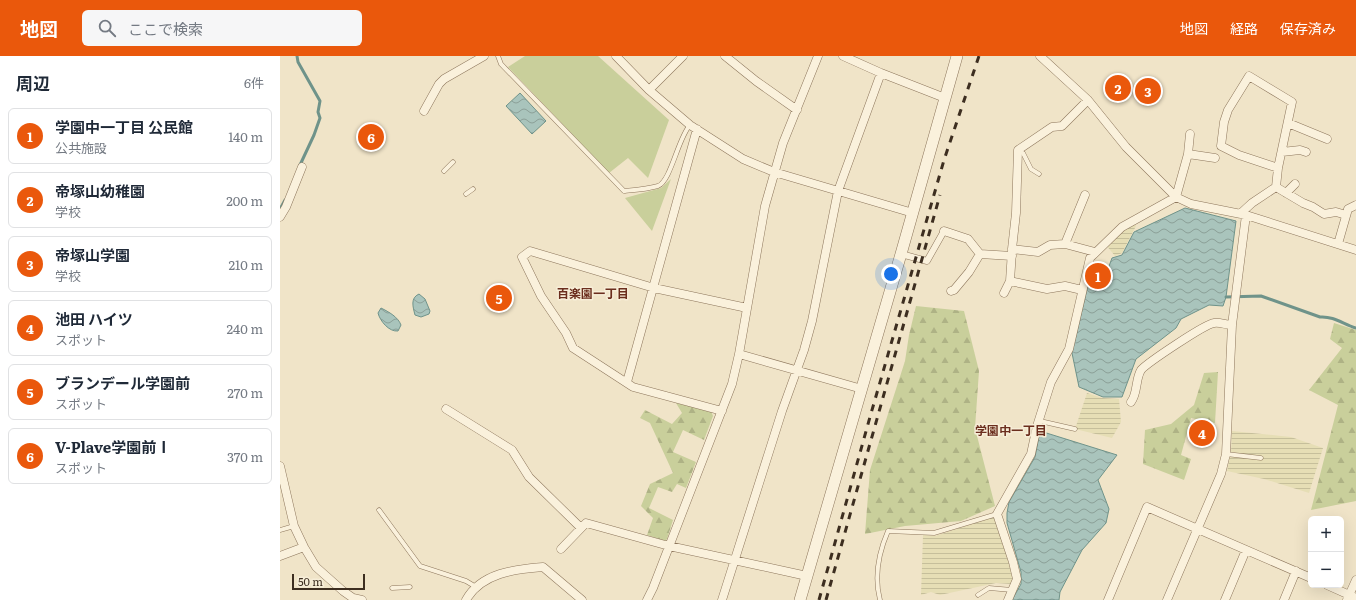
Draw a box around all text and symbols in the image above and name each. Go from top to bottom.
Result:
search box [82,10,362,46]
text: 地図 [20,14,58,42]
icon: search [96,17,118,39]
text: ここで検索 [128,17,203,40]
text: 地図 [1180,18,1208,38]
text: 経路 [1230,18,1258,38]
text: 保存済み [1280,18,1336,38]
text: 周辺 [16,70,50,95]
text: 6件 [244,73,264,92]
pin: 2 [1105,73,1131,103]
pin: 3 [1135,76,1161,106]
text: 学園中一丁目 公民館 [55,115,193,138]
pin: 6 [358,122,384,152]
text: 1 [27,127,33,146]
text: 140 m [228,127,263,146]
text: 公共施設 [55,138,107,157]
text: 帝塚山幼稚園 [55,179,145,202]
text: 2 [27,191,33,210]
text: 200 m [226,191,263,210]
text: 学校 [55,202,81,221]
text: 帝塚山学園 [55,243,130,266]
text: 3 [26,255,34,274]
text: 210 m [228,255,263,274]
pin: 1 [1085,261,1111,291]
your location [881,264,901,284]
text: 学校 [55,266,81,285]
pin: 5 [486,283,512,313]
district label: 百楽園一丁目 [557,284,629,302]
text: 池田 ハイツ [55,307,133,330]
text: 4 [26,319,34,338]
text: 240 m [227,319,263,338]
text: スポット [55,330,107,349]
text: ブランデール学園前 [55,371,190,394]
text: 5 [26,383,34,402]
text: 270 m [227,383,263,402]
text: スポット [55,394,107,413]
pin: 4 [1189,418,1215,448]
district label: 学園中一丁目 [975,421,1047,439]
text: V-Plave学園前Ⅰ [55,435,171,458]
text: 6 [26,447,34,466]
text: 370 m [227,447,263,466]
text: スポット [55,458,107,477]
map controls [1308,516,1344,588]
button: + [1308,516,1344,552]
button: − [1308,552,1344,588]
scale bar [292,572,365,591]
text: 50 m [298,573,323,589]

